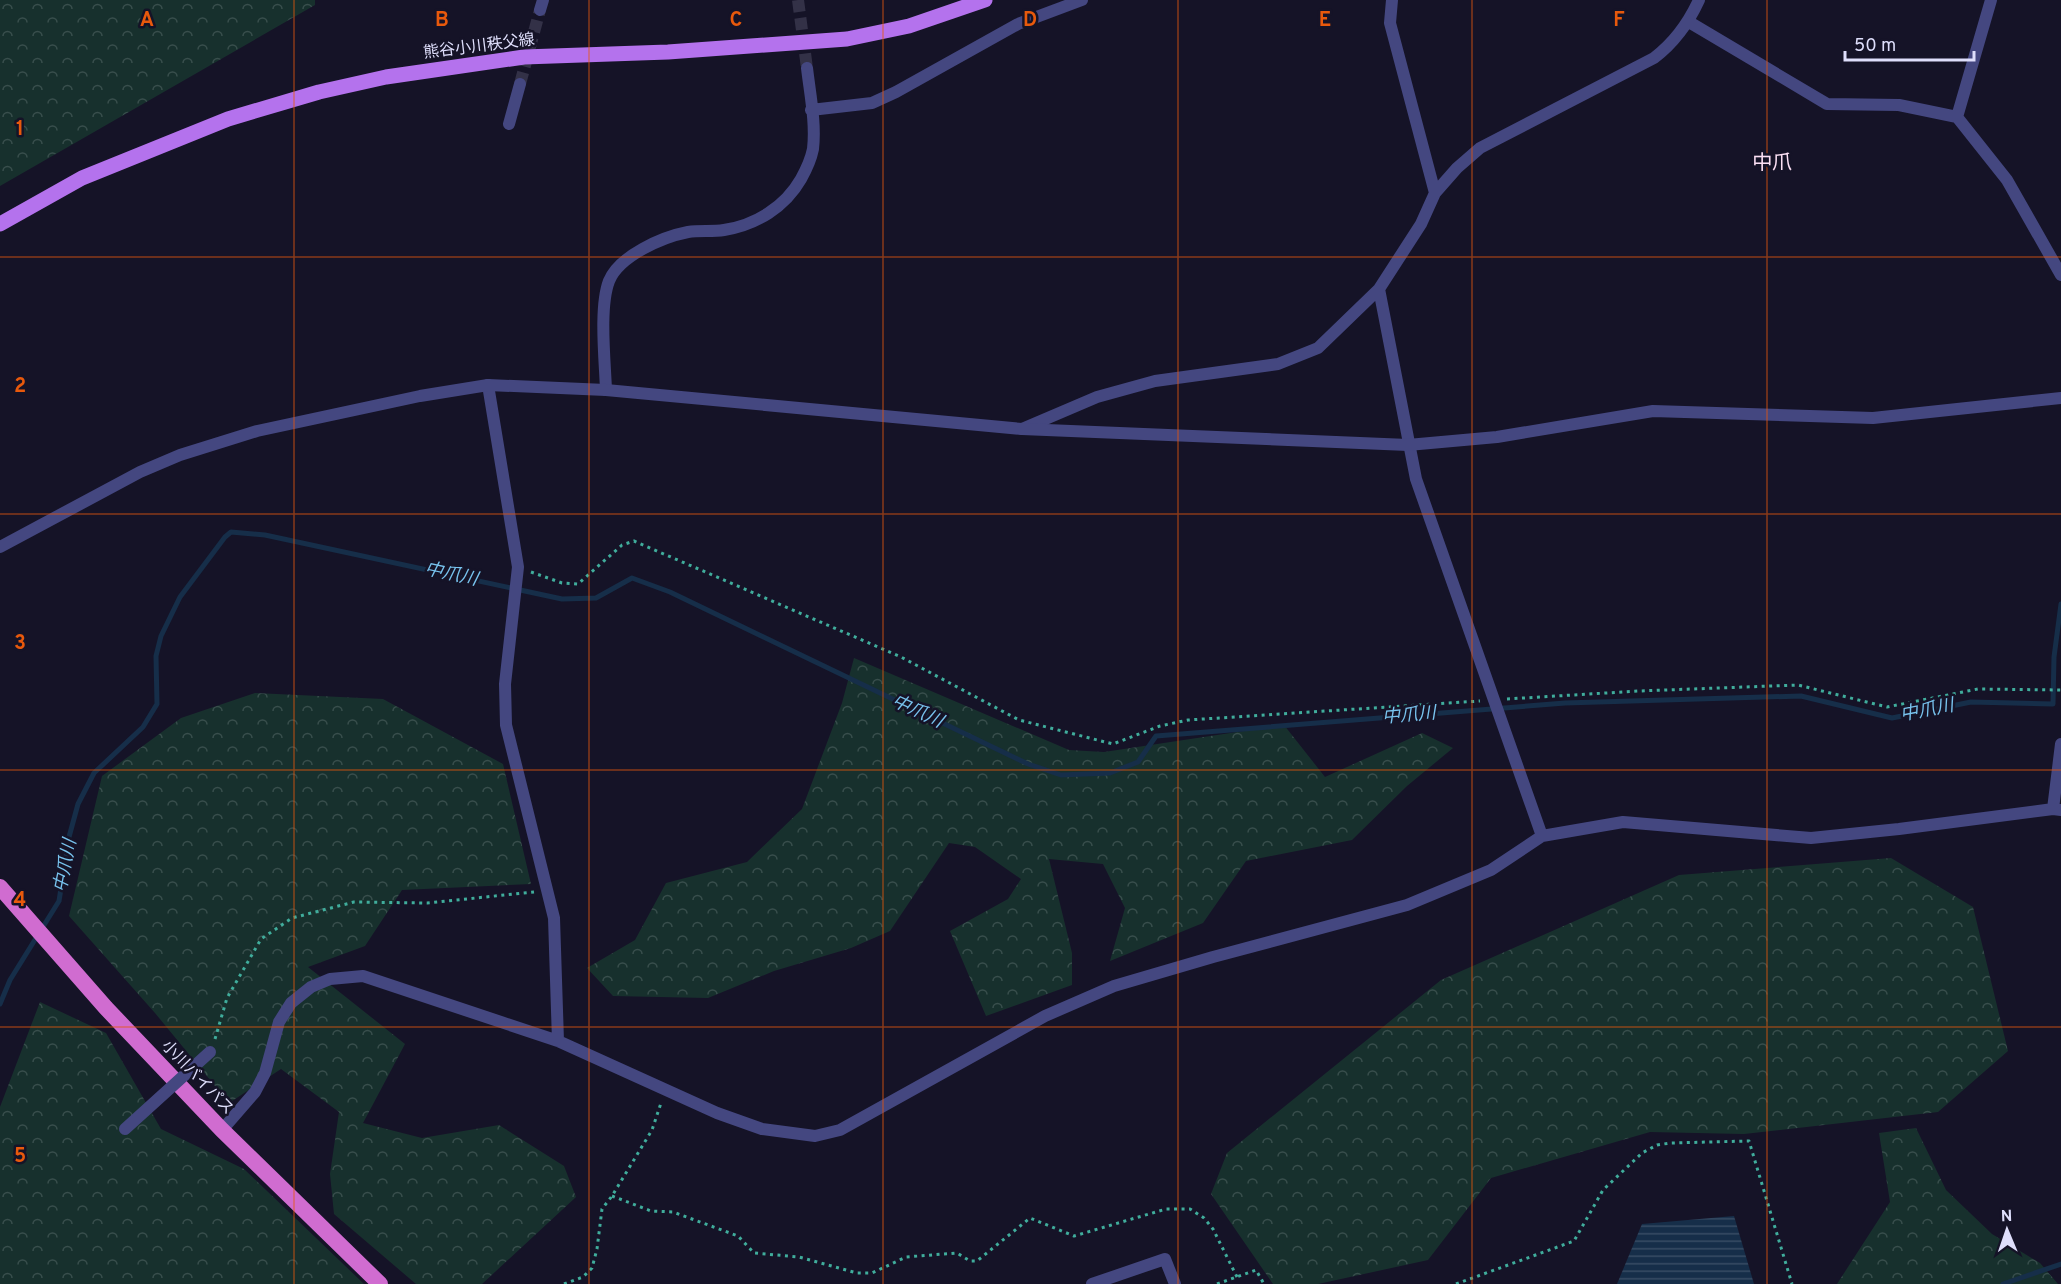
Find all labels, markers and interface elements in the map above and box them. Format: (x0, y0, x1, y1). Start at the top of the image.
text: A (140, 8, 154, 34)
text: B (435, 8, 449, 34)
text: C (730, 8, 742, 34)
text: D (1023, 8, 1037, 34)
text: E (1319, 8, 1331, 34)
text: F (1613, 8, 1625, 34)
scale bar (1845, 24, 1974, 62)
street label: 熊谷小川秩父線 (422, 30, 536, 64)
text: 50 m (1854, 35, 1896, 58)
text: 1 (16, 117, 24, 143)
district label: 中爪 (1752, 151, 1792, 177)
text: 2 (14, 374, 26, 400)
water label: 中爪川 (422, 558, 482, 592)
text: 3 (14, 631, 26, 657)
water label: 中爪川 (888, 690, 948, 735)
water label: 中爪川 (1898, 694, 1958, 727)
water label: 中爪川 (1381, 702, 1439, 730)
water label: 中爪川 (50, 835, 83, 895)
text: 4 (14, 888, 26, 914)
street label: 小川バイパス (157, 1037, 237, 1119)
text: 5 (14, 1144, 26, 1170)
north arrow (1977, 1200, 2037, 1260)
text: N (2000, 1207, 2013, 1227)

